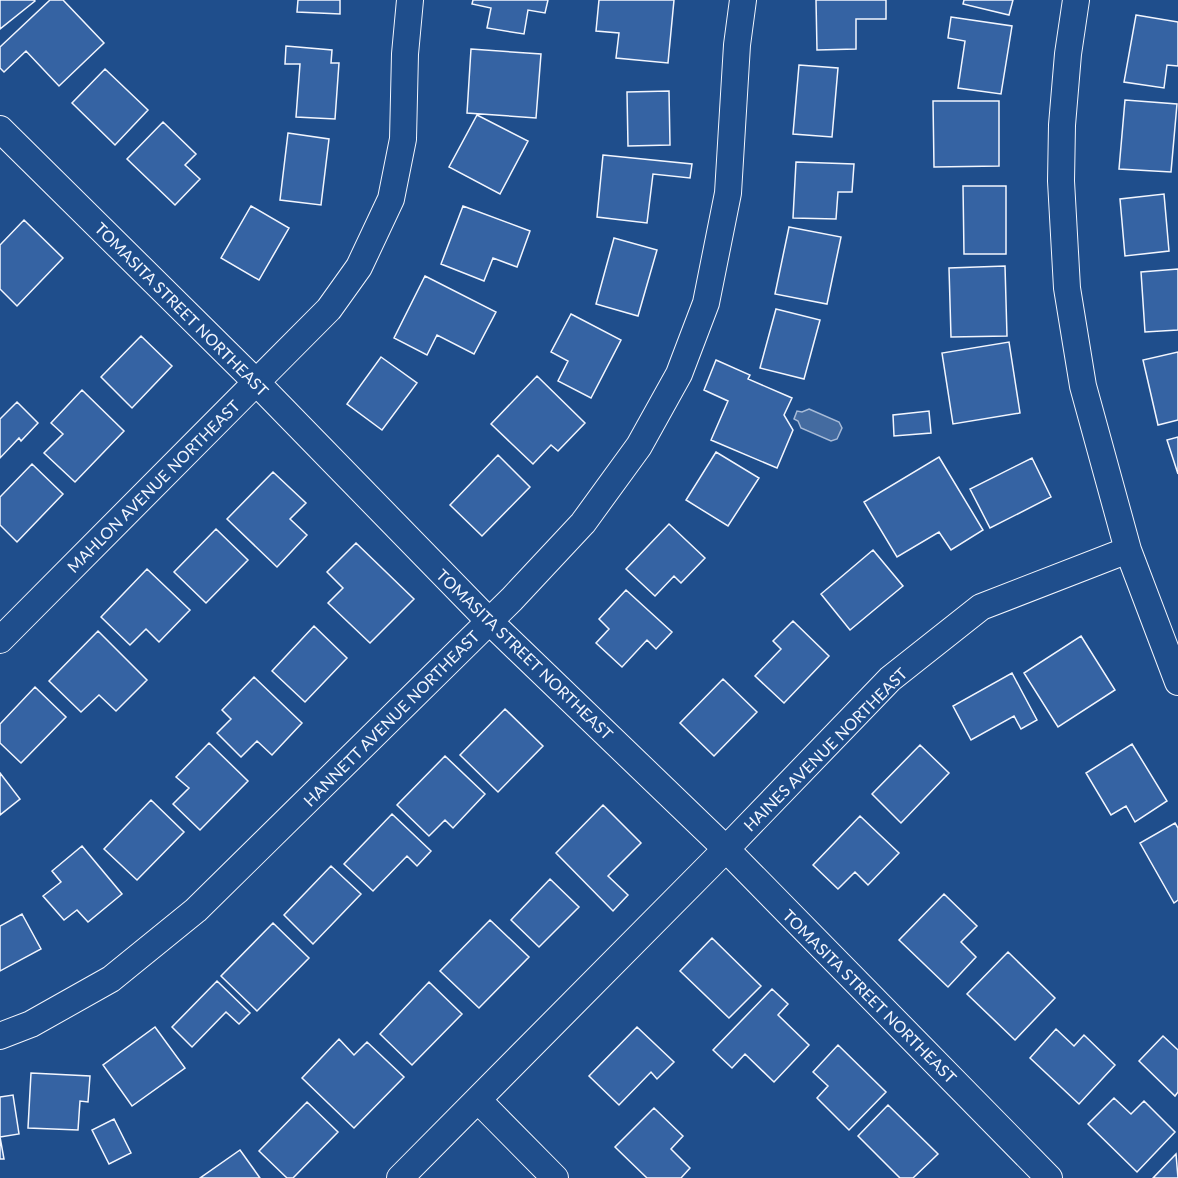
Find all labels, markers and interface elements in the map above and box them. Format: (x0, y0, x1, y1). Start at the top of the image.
street label: TOMASITA STREET NORTHEAST (91, 218, 273, 400)
street label: MAHLON AVENUE NORTHEAST (63, 395, 244, 576)
street label: TOMASITA STREET NORTHEAST (433, 565, 617, 744)
street label: HANNETT AVENUE NORTHEAST (299, 626, 483, 810)
street label: HAINES AVENUE NORTHEAST (739, 663, 911, 835)
street label: TOMASITA STREET NORTHEAST (779, 905, 961, 1087)

